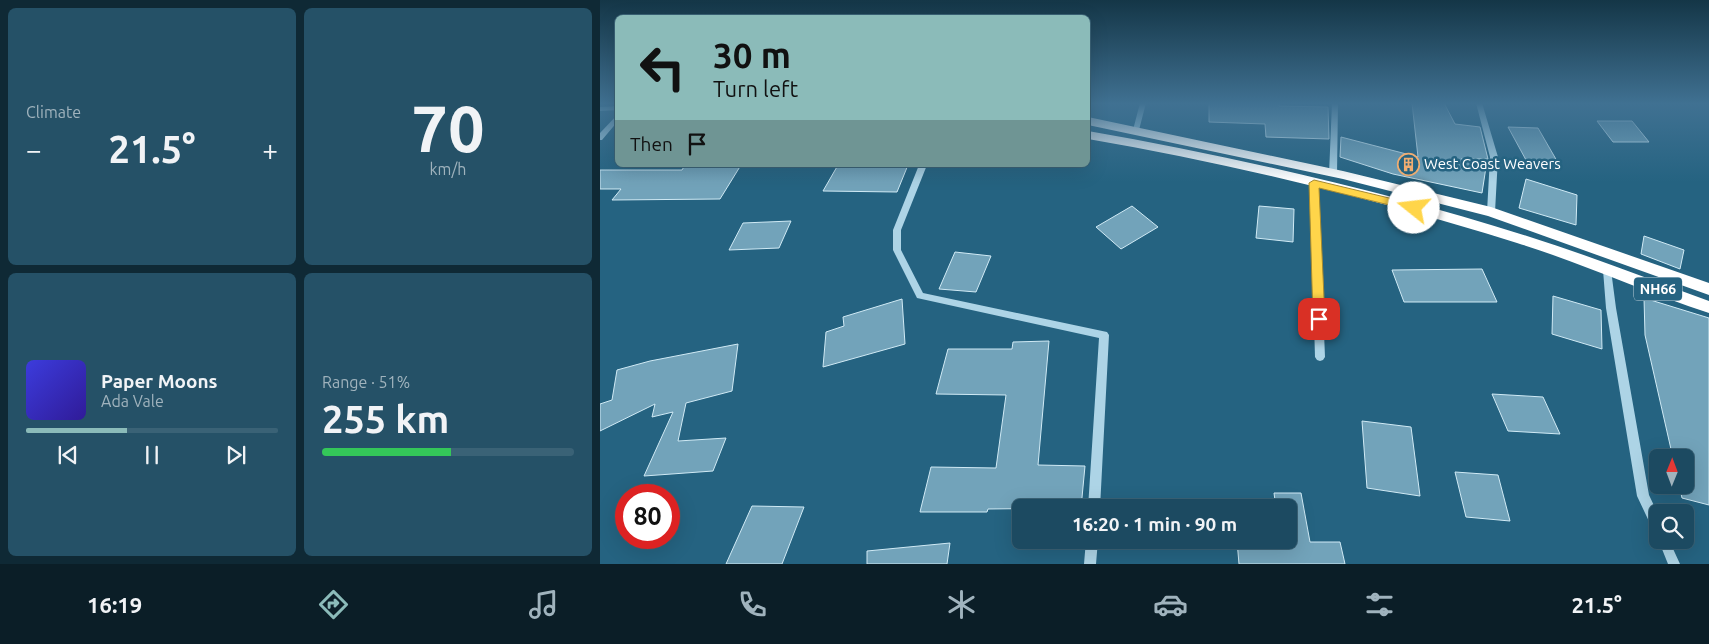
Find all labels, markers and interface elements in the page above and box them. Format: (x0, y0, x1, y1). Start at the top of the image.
icon: left (630, 35, 695, 100)
text: 30 m (713, 35, 791, 75)
text: Turn left (713, 76, 798, 101)
text: 70 (411, 91, 485, 164)
text: Climate (26, 103, 81, 121)
text: 21.5° (108, 128, 196, 170)
icon: arrive (683, 130, 711, 158)
text: Then (630, 133, 673, 155)
text: − (26, 134, 42, 165)
text: + (262, 134, 278, 165)
building icon: West Coast Weavers (1396, 152, 1420, 176)
place label: West Coast Weavers (1424, 155, 1561, 172)
text: km/h (430, 160, 466, 178)
position arrow (1387, 181, 1439, 233)
road number: NH66 (1634, 278, 1682, 300)
pin (1298, 298, 1340, 340)
icon: arrive (1305, 305, 1333, 333)
text: Paper Moons (101, 370, 218, 392)
text: Range · 51% (322, 373, 410, 391)
text: Ada Vale (101, 392, 164, 410)
text: 255 km (322, 398, 449, 440)
icon: previous (54, 441, 82, 469)
icon: pause (138, 441, 166, 469)
icon: next (222, 441, 250, 469)
north arrow (1649, 449, 1694, 494)
map controls (1649, 449, 1694, 549)
speed limit sign: 80 (615, 484, 680, 549)
button: search (1649, 504, 1694, 549)
text: 16:20 · 1 min · 90 m (1072, 513, 1237, 535)
icon: directions (316, 587, 351, 622)
icon: music (526, 587, 561, 622)
icon: phone (735, 587, 770, 622)
icon: climate (944, 587, 979, 622)
icon: car (1153, 587, 1188, 622)
icon: filters (1362, 587, 1397, 622)
text: 16:19 (87, 592, 142, 617)
text: 21.5° (1571, 592, 1622, 617)

